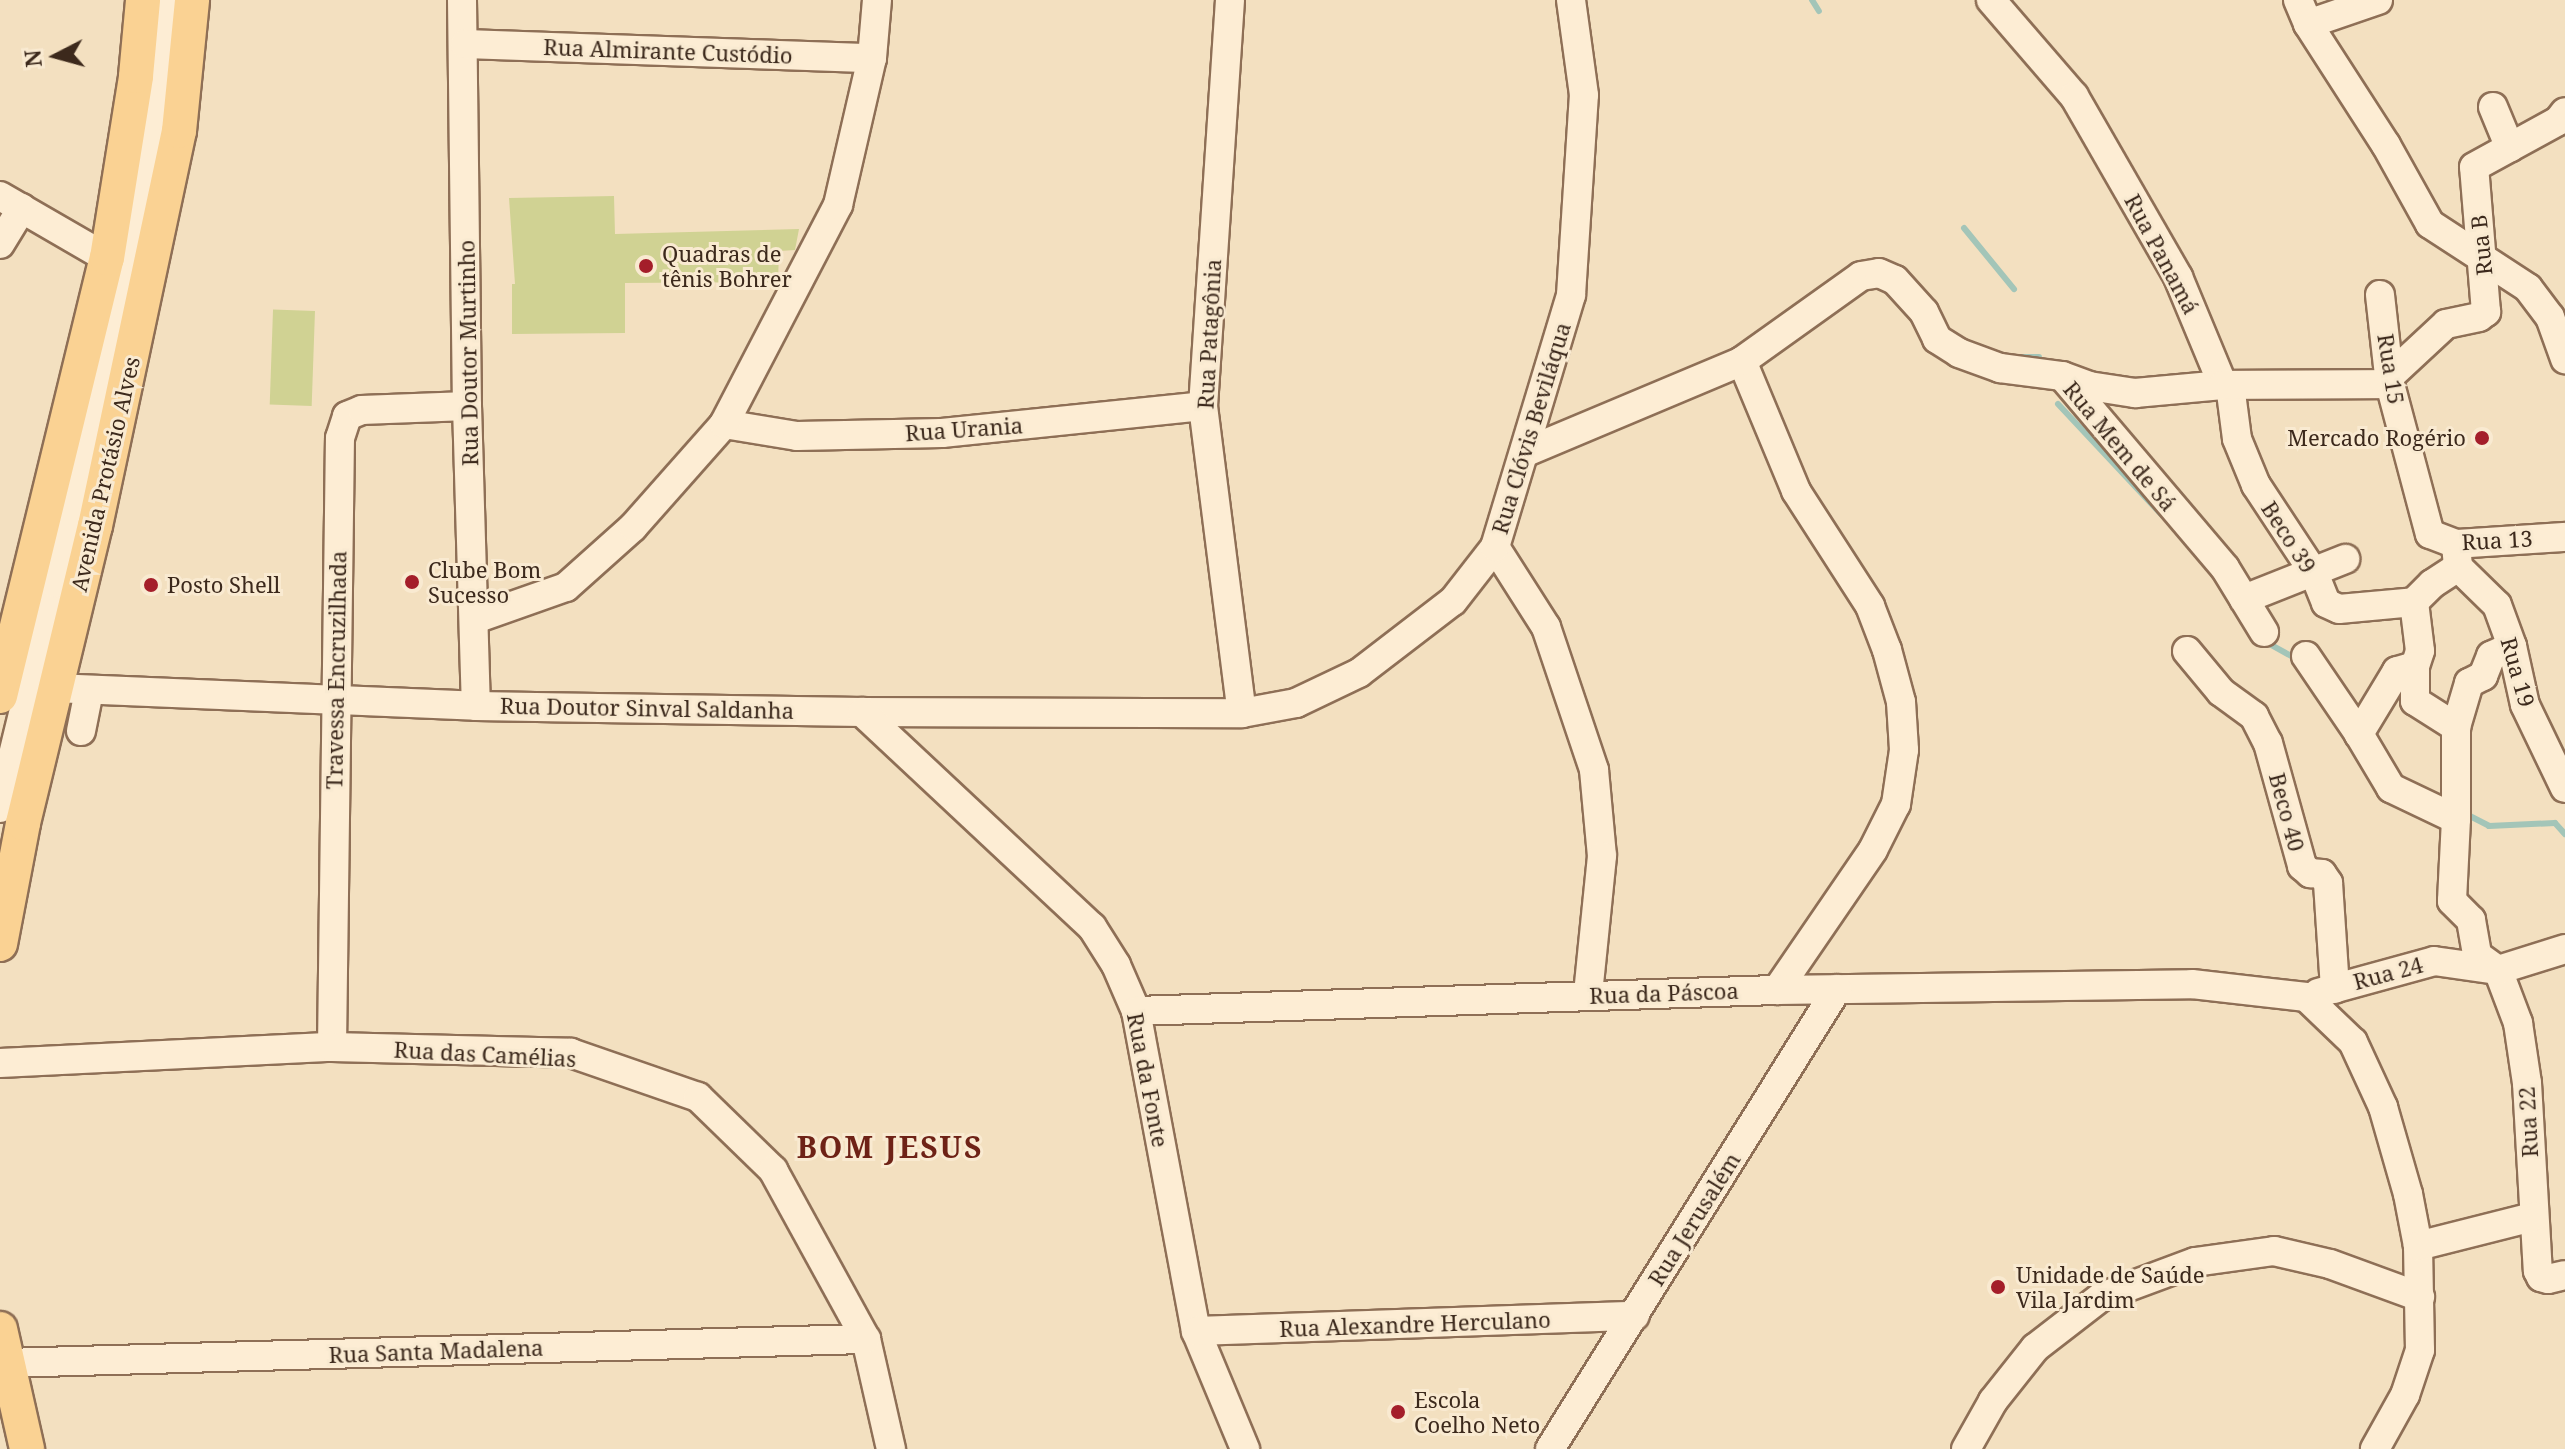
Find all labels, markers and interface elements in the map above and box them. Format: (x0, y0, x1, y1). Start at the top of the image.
north arrow (16, 16, 96, 96)
street label: Rua Almirante Custódio (543, 33, 793, 69)
text: N (16, 48, 48, 69)
street label: Rua Panamá (2119, 190, 2205, 318)
street label: Rua B (2465, 213, 2497, 277)
street label: Rua Doutor Murtinho (453, 240, 483, 466)
place label: Quadras de tênis Bohrer (662, 240, 792, 292)
marker: Quadras de tênis Bohrer (637, 257, 655, 275)
street label: Rua Patagônia (1192, 258, 1226, 410)
street label: Rua Clóvis Beviláqua (1486, 319, 1576, 537)
street label: Rua 15 (2372, 332, 2410, 406)
street label: Avenida Protásio Alves (65, 354, 145, 594)
street label: Rua Mem de Sá (2058, 376, 2182, 516)
street label: Rua Urania (904, 412, 1024, 446)
place label: Mercado Rogério (2287, 425, 2466, 451)
marker: Mercado Rogério (2473, 429, 2491, 447)
street label: Beco 39 (2256, 496, 2322, 578)
street label: Rua 13 (2461, 525, 2533, 555)
street label: Travessa Encruzilhada (321, 550, 351, 790)
place label: Clube Bom Sucesso (428, 556, 541, 608)
place label: Posto Shell (167, 572, 280, 598)
marker: Clube Bom Sucesso (403, 573, 421, 591)
marker: Posto Shell (142, 576, 160, 594)
street label: Rua 19 (2496, 634, 2540, 710)
street label: Rua Doutor Sinval Saldanha (500, 692, 794, 724)
street label: Beco 40 (2264, 770, 2310, 854)
street label: Rua 24 (2350, 951, 2426, 995)
street label: Rua da Páscoa (1589, 977, 1739, 1009)
street label: Rua da Fonte (1122, 1010, 1174, 1150)
street label: Rua das Camélias (393, 1036, 577, 1072)
street label: Rua 22 (2513, 1086, 2543, 1158)
district label: BOM JESUS (797, 1129, 983, 1165)
street label: Rua Jerusalém (1642, 1147, 1746, 1291)
place label: Unidade de Saúde Vila Jardim (2016, 1261, 2204, 1312)
marker: Unidade de Saúde Vila Jardim (1987, 1276, 2009, 1298)
street label: Rua Alexandre Herculano (1279, 1306, 1551, 1342)
street label: Rua Santa Madalena (328, 1334, 544, 1368)
place label: Escola Coelho Neto (1414, 1386, 1540, 1438)
marker: Escola Coelho Neto (1389, 1403, 1407, 1421)

